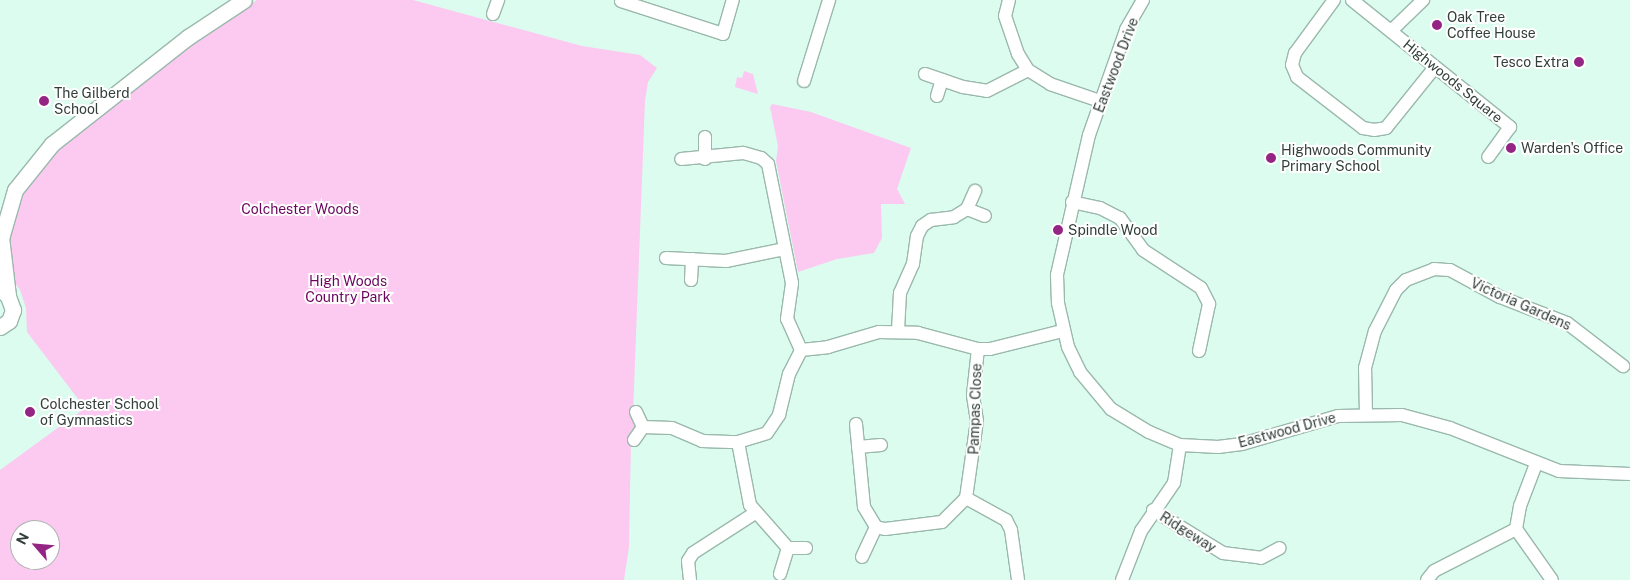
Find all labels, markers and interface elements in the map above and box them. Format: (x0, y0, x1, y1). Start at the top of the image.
place label: Oak Tree Coffee House (1447, 9, 1536, 41)
street label: Eastwood Drive (1090, 15, 1142, 115)
marker: Oak Tree Coffee House (1431, 19, 1443, 31)
street label: Highwoods Square (1400, 36, 1506, 126)
place label: Tesco Extra (1493, 54, 1569, 70)
marker: Tesco Extra (1573, 56, 1585, 68)
place label: The Gilberd School (54, 85, 130, 118)
marker: The Gilberd School (38, 95, 50, 107)
place label: Warden's Office (1521, 140, 1623, 156)
place label: Highwoods Community Primary School (1281, 142, 1432, 174)
marker: Warden's Office (1505, 142, 1517, 154)
marker: Highwoods Community Primary School (1265, 152, 1277, 164)
park label: Colchester Woods (241, 201, 359, 217)
place label: Spindle Wood (1068, 222, 1158, 238)
marker: Spindle Wood (1052, 224, 1064, 236)
park label: High Woods Country Park (305, 273, 391, 306)
street label: Victoria Gardens (1468, 274, 1574, 334)
street label: Pampas Close (965, 363, 985, 455)
place label: Colchester School of Gymnastics (40, 396, 159, 428)
marker: Colchester School of Gymnastics (24, 406, 36, 418)
street label: Eastwood Drive (1236, 409, 1338, 451)
street label: Ridgeway (1157, 508, 1219, 556)
north arrow (10, 520, 60, 570)
text: N (13, 530, 32, 547)

